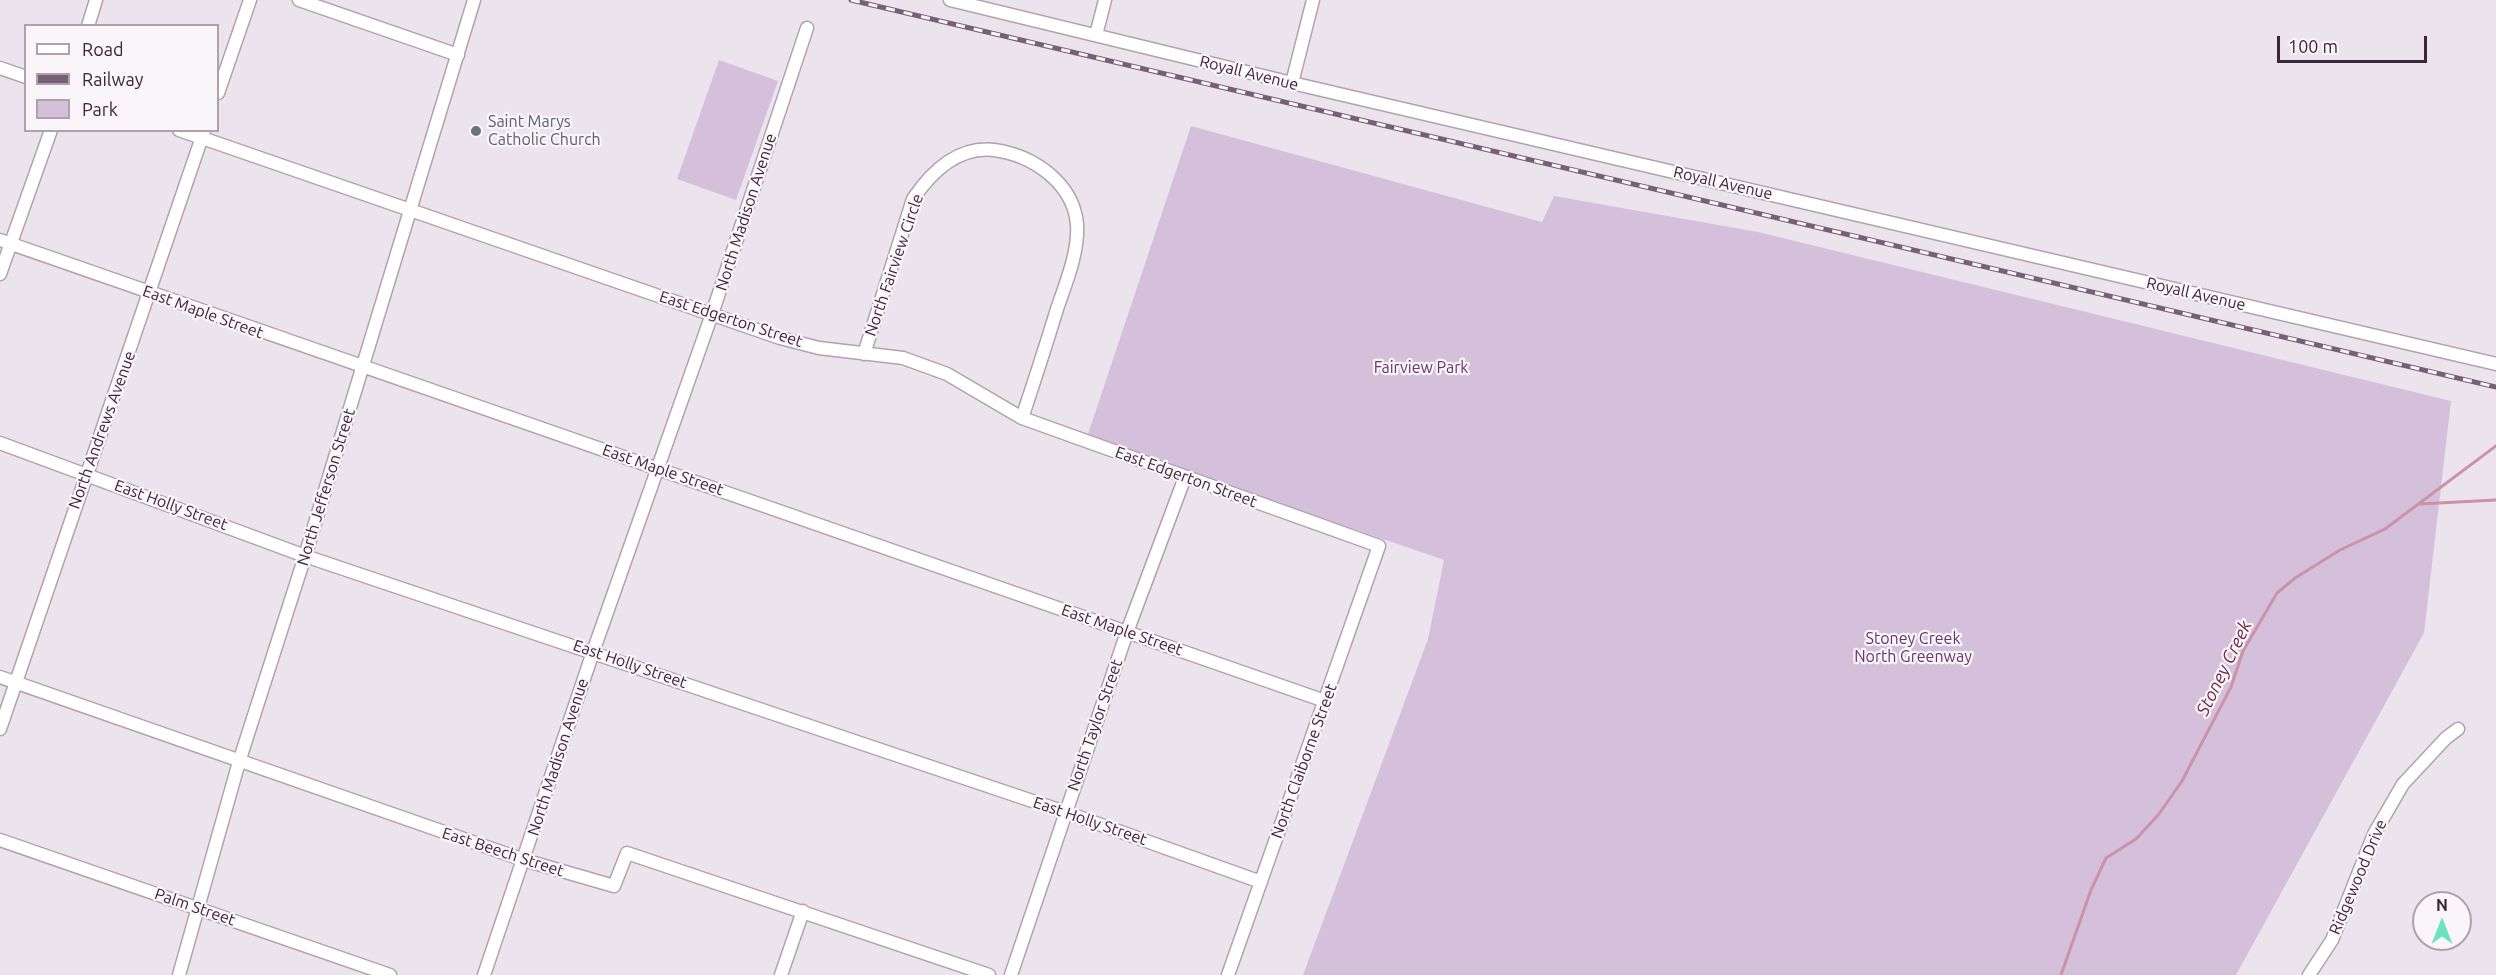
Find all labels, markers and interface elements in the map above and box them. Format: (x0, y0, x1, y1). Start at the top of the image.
legend (24, 24, 219, 132)
scale bar (2280, 24, 2430, 62)
text: 100 m (2288, 36, 2338, 56)
text: Road (82, 39, 124, 59)
street label: Royall Avenue (1198, 51, 1300, 95)
text: Railway (82, 69, 143, 89)
text: Park (82, 99, 118, 119)
place label: Saint Marys Catholic Church (488, 112, 601, 150)
marker: Saint Marys Catholic Church (469, 124, 483, 138)
street label: North Madison Avenue (711, 131, 781, 293)
street label: Royall Avenue (1672, 162, 1774, 204)
street label: North Fairview Circle (861, 191, 927, 339)
street label: Royall Avenue (2145, 273, 2247, 315)
street label: East Maple Street (140, 281, 266, 343)
street label: East Edgerton Street (657, 287, 805, 351)
street label: North Andrews Avenue (64, 348, 140, 512)
park label: Fairview Park (1374, 358, 1468, 378)
street label: North Jefferson Street (293, 406, 359, 568)
street label: East Maple Street (600, 440, 726, 500)
street label: East Edgerton Street (1112, 442, 1260, 512)
street label: East Holly Street (112, 476, 230, 534)
street label: East Maple Street (1059, 600, 1185, 660)
water label: Stoney Creek (2192, 617, 2256, 719)
park label: Stoney Creek North Greenway (1854, 629, 1972, 667)
street label: East Holly Street (571, 636, 689, 692)
street label: North Taylor Street (1063, 657, 1127, 793)
street label: North Madison Avenue (523, 676, 593, 838)
street label: North Claiborne Street (1267, 681, 1341, 841)
street label: East Holly Street (1031, 793, 1149, 849)
street label: Ridgewood Drive (2325, 817, 2391, 937)
street label: East Beech Street (440, 823, 566, 881)
street label: Palm Street (152, 884, 238, 930)
north arrow (2412, 891, 2472, 951)
text: N (2436, 896, 2448, 914)

